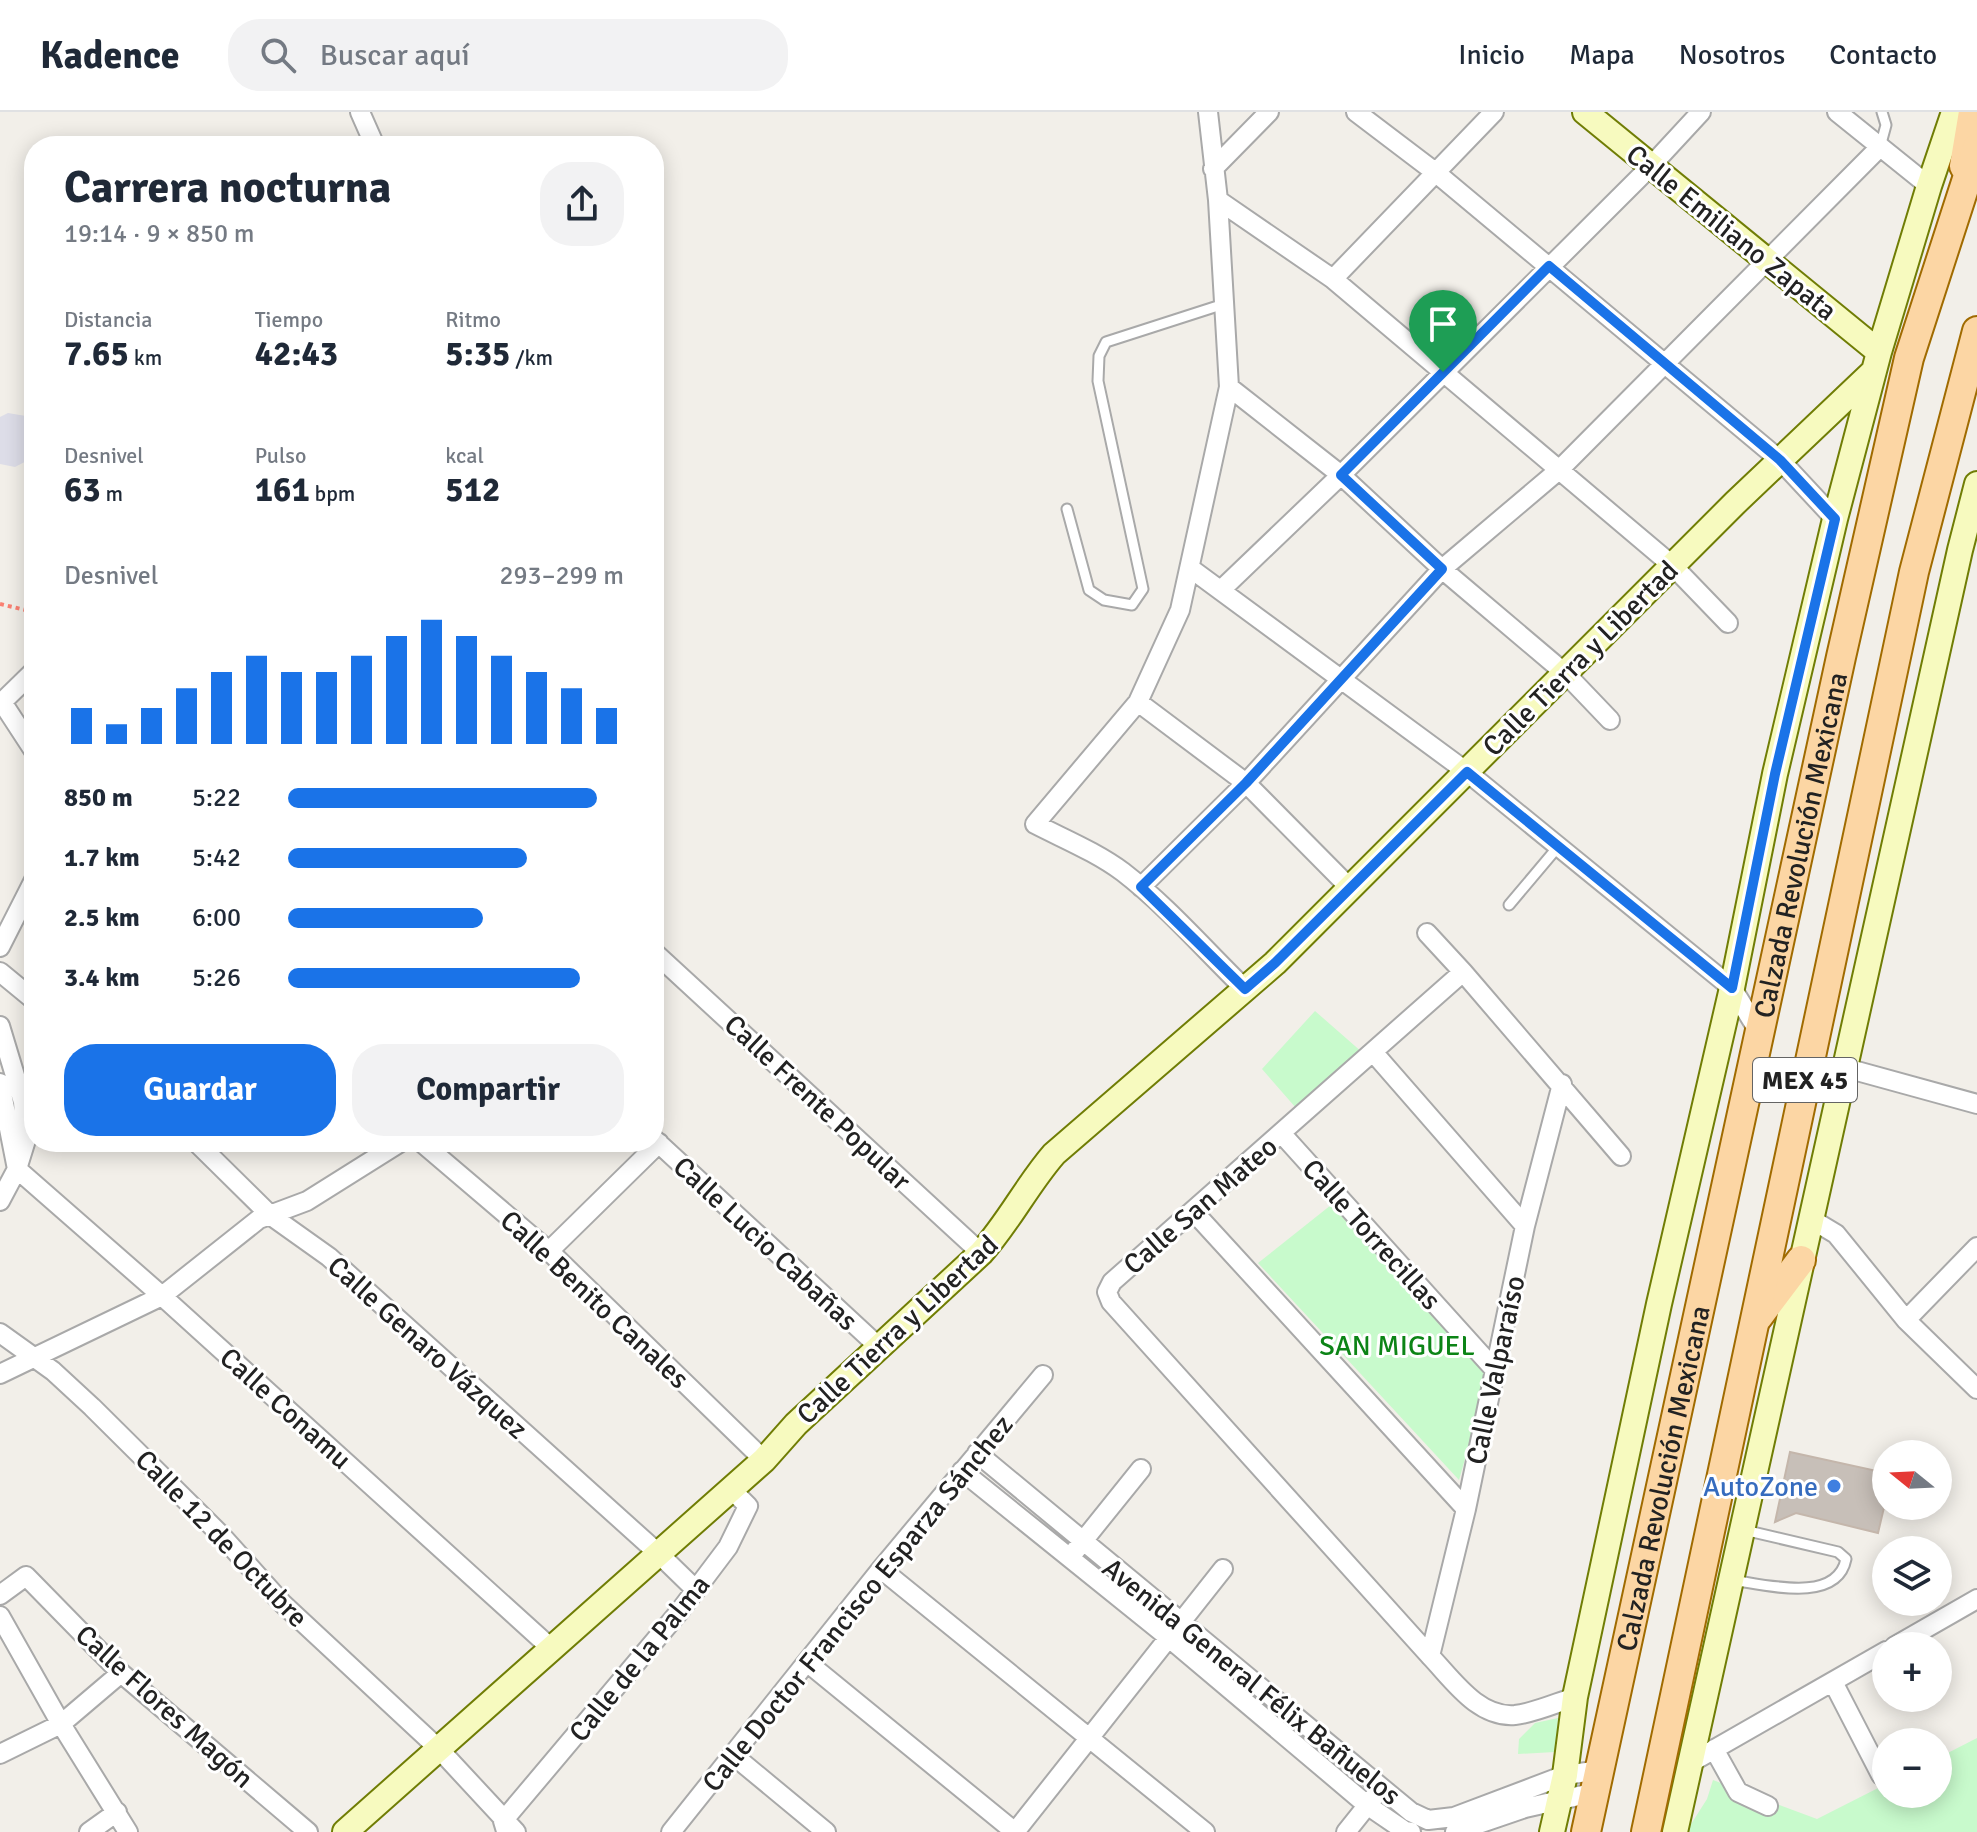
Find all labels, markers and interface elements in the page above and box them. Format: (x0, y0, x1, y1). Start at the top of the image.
search box (228, 19, 788, 91)
text: Kadence (40, 32, 180, 79)
icon: search (256, 33, 300, 77)
text: Buscar aquí (320, 37, 470, 74)
text: Inicio (1458, 38, 1525, 72)
text: Mapa (1569, 38, 1635, 72)
text: Nosotros (1679, 38, 1785, 72)
text: Contacto (1829, 38, 1937, 72)
street label: Calle Emiliano Zapata (1619, 138, 1843, 328)
text: Carrera nocturna (64, 161, 391, 215)
button: share (540, 162, 624, 246)
text: 19:14 · 9 × 850 m (64, 218, 255, 250)
pin (1409, 290, 1477, 372)
icon: arrive (1421, 302, 1465, 346)
text: Distancia (64, 306, 152, 333)
text: Tiempo (255, 306, 323, 333)
text: Ritmo (445, 306, 501, 333)
text: 7.65 (64, 333, 129, 375)
text: 42:43 (255, 333, 338, 375)
text: 5:35 (445, 333, 510, 375)
text: km (129, 344, 162, 371)
text: /km (510, 344, 553, 371)
text: Desnivel (64, 442, 144, 469)
text: Pulso (255, 442, 306, 469)
text: kcal (445, 442, 484, 469)
text: 63 (64, 469, 101, 511)
text: 161 (255, 469, 310, 511)
text: 512 (445, 469, 500, 511)
text: m (101, 480, 123, 507)
text: bpm (310, 480, 355, 507)
street label: Calle Tierra y Libertad (1476, 554, 1686, 764)
text: Desnivel (64, 560, 158, 592)
text: 293–299 m (500, 560, 624, 592)
street label: Calzada Revolución Mexicana (1747, 669, 1855, 1021)
text: 850 m (64, 782, 133, 814)
text: 5:22 (192, 782, 241, 814)
text: 1.7 km (64, 842, 140, 874)
text: 5:42 (192, 842, 241, 874)
text: 2.5 km (64, 902, 140, 934)
text: 6:00 (192, 902, 241, 934)
text: 3.4 km (64, 962, 140, 994)
text: 5:26 (192, 962, 241, 994)
street label: Calle Frente Popular (717, 1008, 918, 1198)
button: Guardar (64, 1044, 336, 1136)
button: Compartir (352, 1044, 624, 1136)
road number: MEX 45 (1753, 1058, 1857, 1102)
street label: Calle San Mateo (1117, 1130, 1285, 1282)
street label: Calle Lucio Cabañas (666, 1150, 864, 1338)
street label: Calle Torrecillas (1295, 1152, 1448, 1317)
street label: Calle Benito Canales (493, 1204, 696, 1396)
street label: Calle Tierra y Libertad (790, 1228, 1005, 1432)
street label: Calle Genaro Vázquez (320, 1249, 534, 1446)
street label: Calle Valparaíso (1459, 1273, 1533, 1468)
street label: Calzada Revolución Mexicana (1610, 1302, 1718, 1654)
park label: SAN MIGUEL (1319, 1329, 1475, 1363)
street label: Calle Conamu (213, 1341, 358, 1477)
street label: Calle Doctor Francisco Esparza Sánchez (695, 1409, 1020, 1799)
north arrow (1872, 1440, 1952, 1520)
map controls (1872, 1440, 1952, 1808)
street label: Calle 12 de Octubre (128, 1443, 315, 1635)
place label: AutoZone (1703, 1470, 1818, 1504)
marker: AutoZone (1825, 1477, 1843, 1495)
button: layers (1872, 1536, 1952, 1616)
street label: Avenida General Félix Bañuelos (1095, 1551, 1407, 1813)
street label: Calle de la Palma (562, 1568, 717, 1749)
street label: Calle Flores Magón (68, 1618, 260, 1796)
button: + (1872, 1632, 1952, 1712)
button: − (1872, 1728, 1952, 1808)

